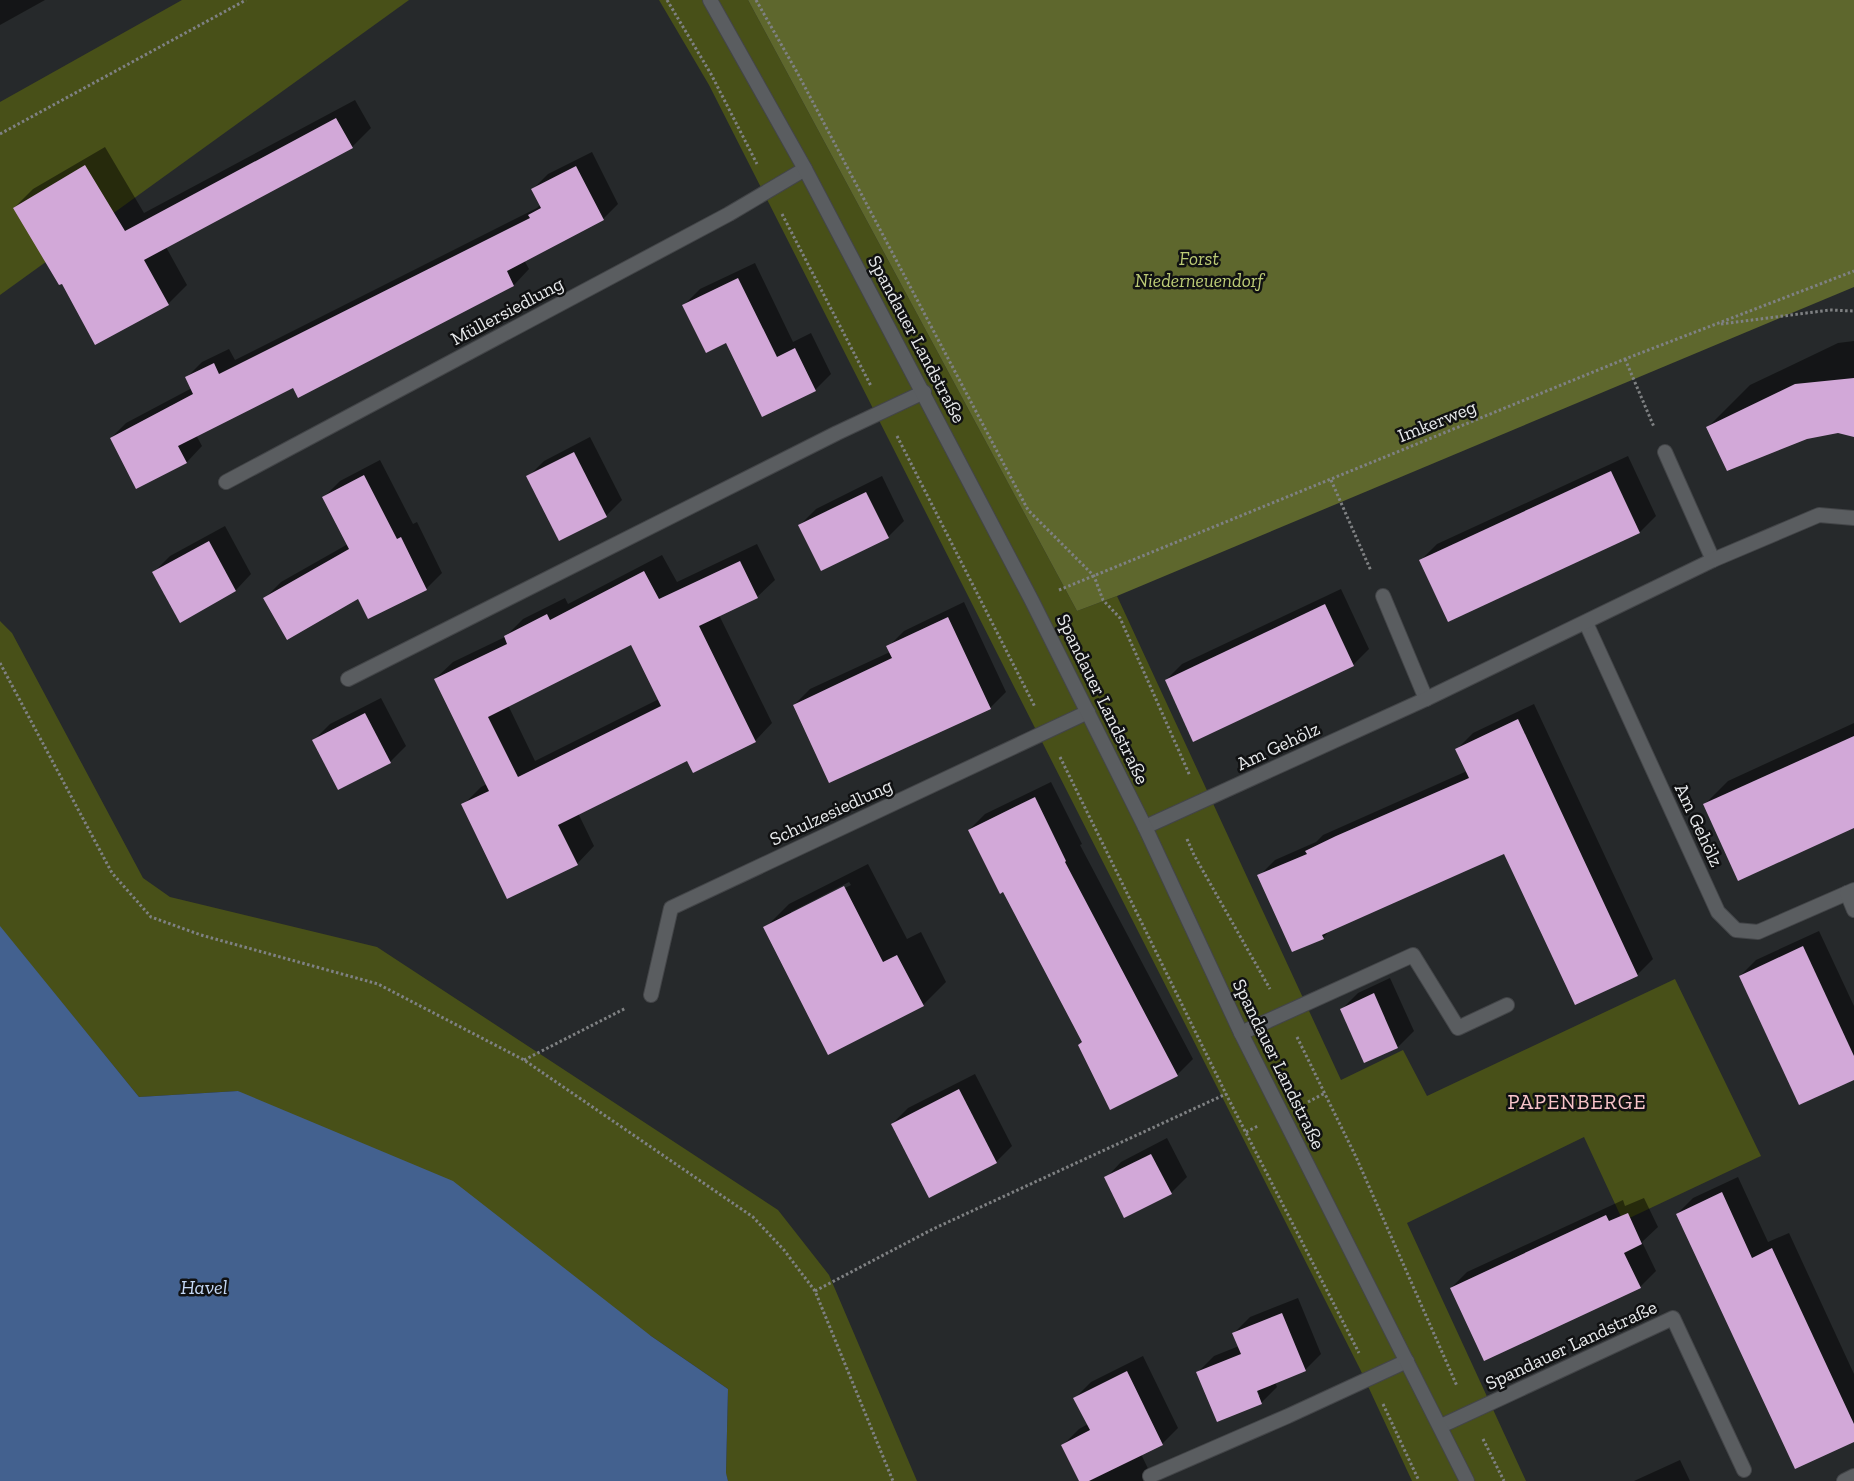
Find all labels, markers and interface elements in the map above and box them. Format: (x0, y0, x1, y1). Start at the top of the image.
park label: Forst Niederneuendorf (1135, 247, 1265, 292)
street label: Spandauer Landstraße (863, 251, 971, 427)
street label: Müllersiedlung (447, 271, 568, 350)
street label: Imkerweg (1394, 395, 1480, 447)
street label: Spandauer Landstraße (1052, 610, 1154, 788)
street label: Am Gehölz (1233, 717, 1324, 775)
street label: Schulzesiedlung (766, 773, 897, 851)
street label: Am Gehölz (1670, 780, 1728, 871)
street label: Spandauer Landstraße (1228, 975, 1330, 1153)
district label: PAPENBERGE (1507, 1089, 1647, 1114)
water label: Havel (180, 1275, 228, 1299)
street label: Spandauer Landstraße (1482, 1295, 1660, 1395)

